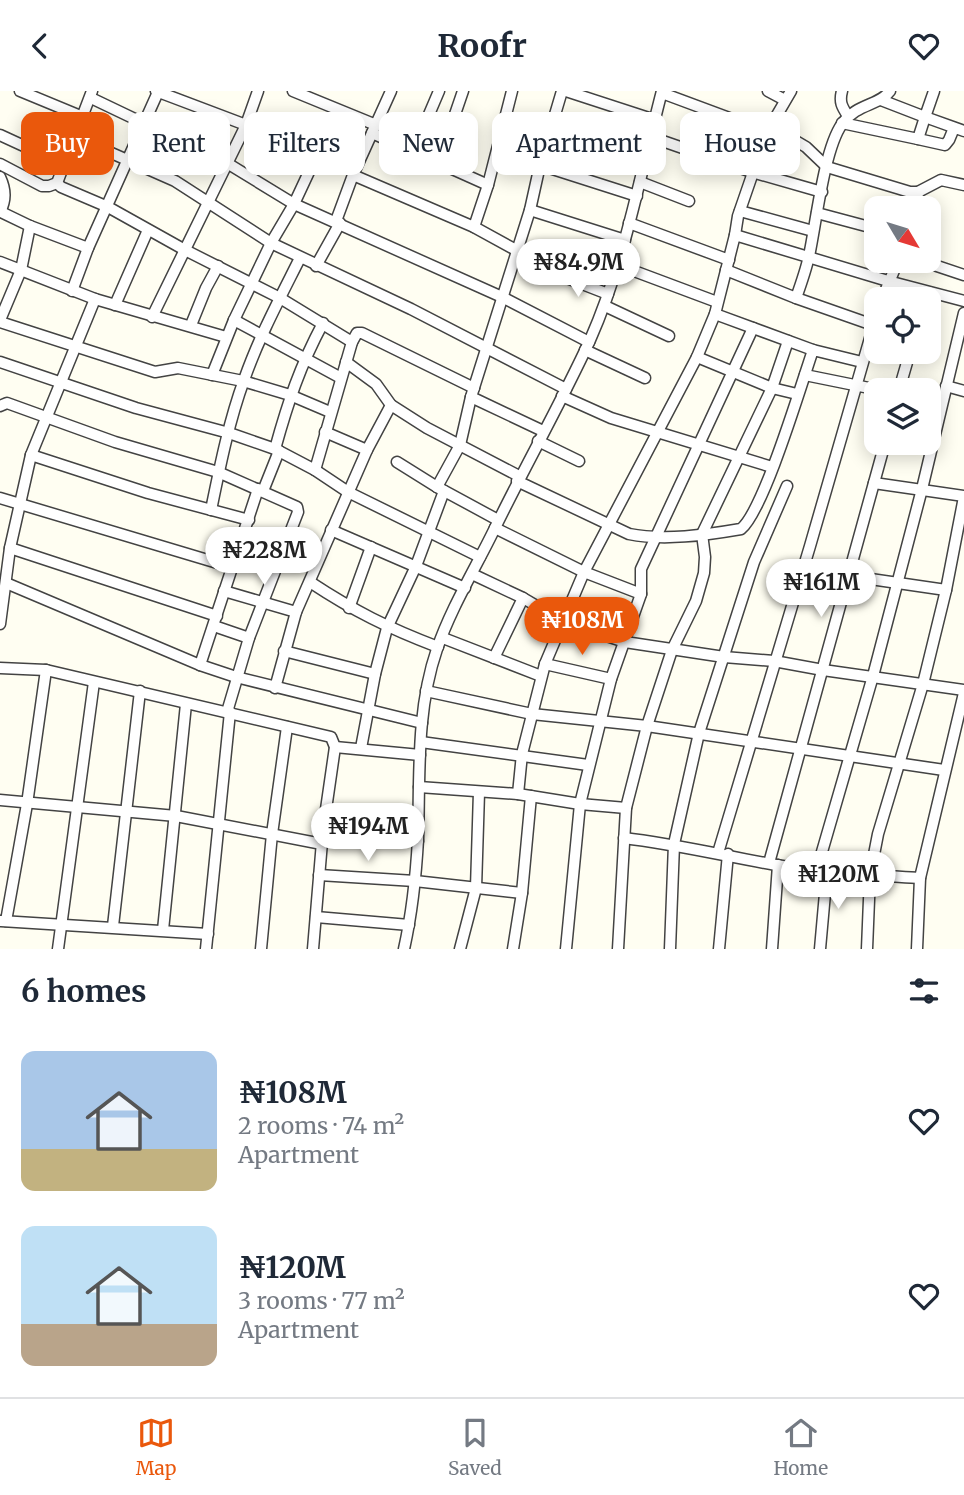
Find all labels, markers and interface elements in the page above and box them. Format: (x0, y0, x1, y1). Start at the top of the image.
text: Roofr (437, 26, 527, 66)
icon: back (21, 27, 59, 65)
icon: heart (905, 27, 943, 65)
chip: Buy (21, 112, 114, 175)
chip: Rent (128, 112, 230, 175)
chip: Filters (244, 112, 365, 175)
chip: New (379, 112, 478, 175)
chip: Apartment (492, 112, 666, 175)
chip: House (680, 112, 800, 175)
north arrow (864, 196, 942, 273)
map controls (864, 196, 941, 455)
pin: ₦84.9M (521, 239, 635, 299)
text: ₦84.9M (532, 247, 624, 276)
button: locate (864, 287, 941, 364)
button: layers (864, 378, 941, 455)
pin: ₦228M (215, 527, 313, 587)
text: ₦228M (221, 535, 307, 564)
pin: ₦161M (772, 559, 870, 619)
text: ₦161M (782, 567, 860, 596)
pin: ₦108M (533, 597, 631, 657)
text: ₦108M (540, 605, 624, 634)
pin: ₦194M (319, 803, 417, 863)
text: ₦194M (327, 811, 409, 840)
pin: ₦120M (789, 851, 887, 911)
text: ₦120M (797, 859, 879, 888)
text: 6 homes (21, 972, 146, 1010)
icon: filters (905, 972, 943, 1010)
text: ₦108M (238, 1073, 347, 1111)
icon: home (77, 1079, 161, 1163)
icon: heart (905, 1102, 943, 1140)
text: 2 rooms · 74 m² (238, 1111, 404, 1140)
text: Apartment (238, 1140, 359, 1169)
text: ₦120M (238, 1248, 346, 1286)
icon: home (77, 1254, 161, 1338)
icon: heart (905, 1277, 943, 1315)
text: 3 rooms · 77 m² (238, 1286, 405, 1315)
text: Apartment (238, 1315, 359, 1344)
tab: Map (136, 1414, 176, 1480)
tab: Saved (448, 1414, 502, 1480)
tab: Home (773, 1414, 828, 1480)

